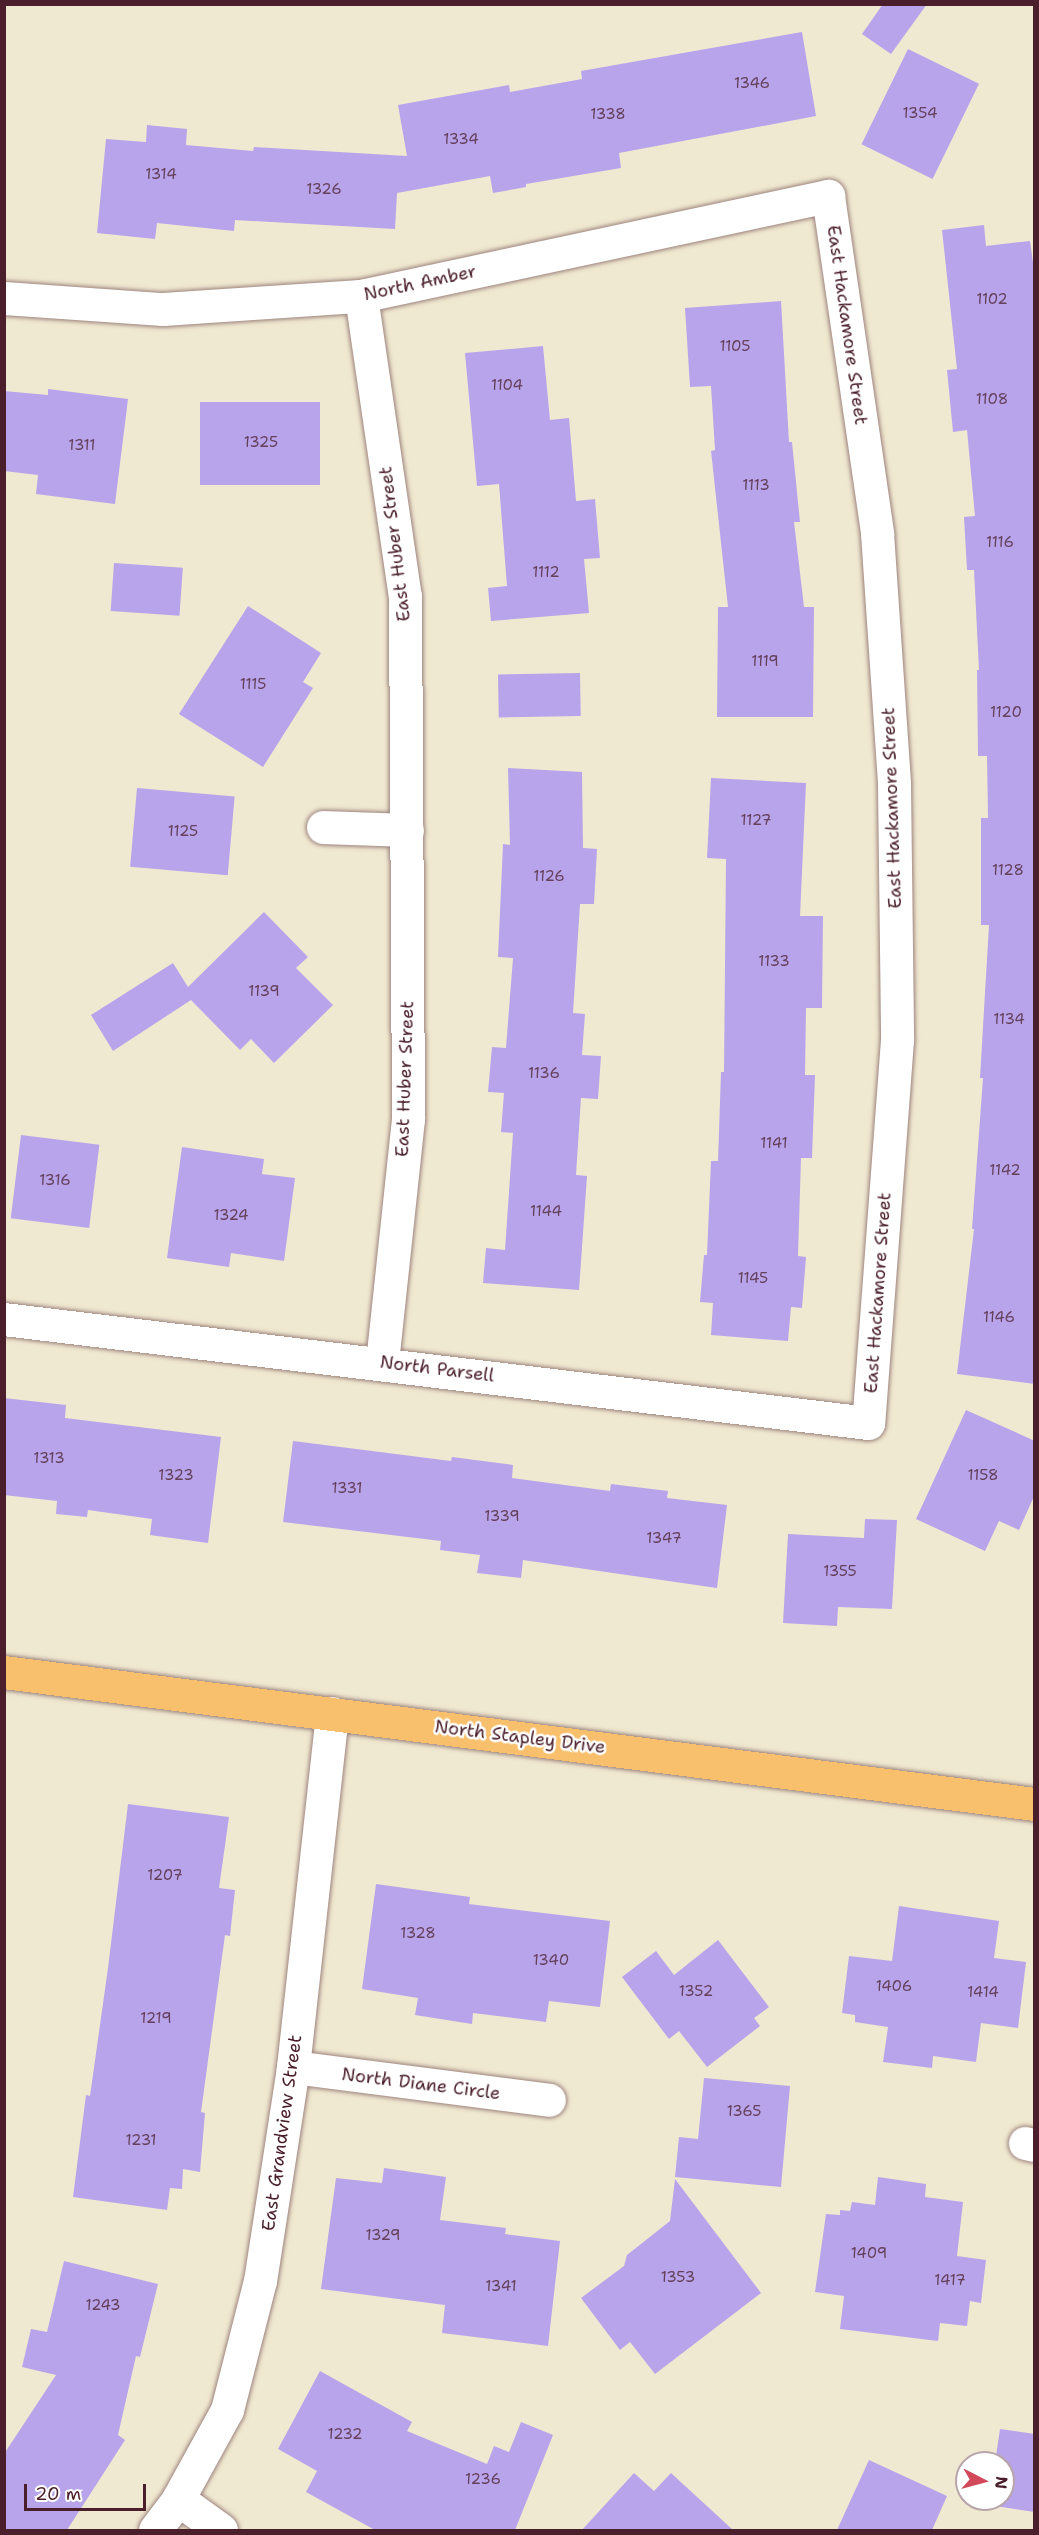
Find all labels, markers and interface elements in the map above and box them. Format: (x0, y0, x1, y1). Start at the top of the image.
house number: 1346 (734, 75, 770, 93)
house number: 1354 (903, 105, 937, 123)
house number: 1338 (590, 106, 626, 124)
house number: 1334 (443, 131, 479, 149)
house number: 1314 (145, 166, 177, 184)
house number: 1326 (306, 181, 342, 199)
street label: East Hackamore Street (822, 224, 872, 426)
street label: North Amber (362, 261, 478, 305)
house number: 1102 (976, 291, 1008, 309)
house number: 1105 (719, 338, 751, 356)
house number: 1104 (491, 377, 523, 395)
house number: 1108 (976, 391, 1008, 409)
house number: 1325 (244, 434, 278, 452)
house number: 1311 (68, 437, 96, 455)
street label: East Huber Street (375, 465, 415, 623)
house number: 1113 (742, 477, 770, 495)
house number: 1116 (986, 534, 1014, 552)
house number: 1112 (532, 564, 560, 582)
house number: 1119 (751, 653, 779, 671)
house number: 1115 (240, 676, 266, 694)
house number: 1120 (990, 704, 1022, 722)
street label: East Hackamore Street (878, 707, 906, 909)
house number: 1127 (740, 812, 772, 830)
house number: 1125 (168, 823, 198, 841)
house number: 1128 (992, 862, 1024, 880)
house number: 1126 (533, 868, 565, 886)
house number: 1133 (758, 953, 790, 971)
house number: 1139 (248, 983, 280, 1001)
street label: East Huber Street (391, 1001, 419, 1157)
house number: 1134 (993, 1011, 1025, 1029)
house number: 1136 (528, 1065, 560, 1083)
house number: 1141 (760, 1135, 788, 1153)
house number: 1142 (989, 1162, 1021, 1180)
house number: 1316 (39, 1172, 71, 1190)
street label: East Hackamore Street (860, 1192, 896, 1394)
house number: 1144 (530, 1203, 562, 1221)
house number: 1324 (213, 1207, 249, 1225)
house number: 1145 (738, 1270, 768, 1288)
house number: 1146 (983, 1309, 1015, 1327)
street label: North Parsell (379, 1351, 495, 1387)
house number: 1313 (33, 1450, 65, 1468)
house number: 1323 (158, 1467, 194, 1485)
house number: 1158 (967, 1467, 999, 1485)
house number: 1331 (331, 1480, 363, 1498)
house number: 1339 (484, 1508, 520, 1526)
house number: 1347 (646, 1530, 682, 1548)
house number: 1355 (823, 1563, 857, 1581)
street label: North Stapley Drive (434, 1716, 606, 1758)
house number: 1207 (147, 1867, 183, 1885)
house number: 1328 (400, 1925, 436, 1943)
house number: 1340 (533, 1952, 569, 1970)
house number: 1406 (876, 1978, 912, 1996)
house number: 1352 (679, 1983, 713, 2001)
house number: 1414 (967, 1984, 999, 2002)
house number: 1219 (140, 2010, 172, 2028)
street label: East Grandview Street (258, 2034, 306, 2232)
street label: North Diane Circle (340, 2064, 502, 2104)
house number: 1365 (727, 2103, 761, 2121)
house number: 1231 (125, 2132, 157, 2150)
house number: 1329 (365, 2227, 401, 2245)
house number: 1409 (851, 2245, 887, 2263)
house number: 1353 (661, 2269, 695, 2287)
house number: 1417 (934, 2272, 966, 2290)
house number: 1341 (485, 2278, 517, 2296)
house number: 1243 (85, 2297, 121, 2315)
house number: 1232 (327, 2426, 363, 2444)
north arrow (955, 2451, 1015, 2511)
house number: 1236 (465, 2471, 501, 2489)
scale bar (27, 2472, 148, 2510)
text: N (990, 2475, 1013, 2490)
text: 20 m (35, 2482, 81, 2506)

